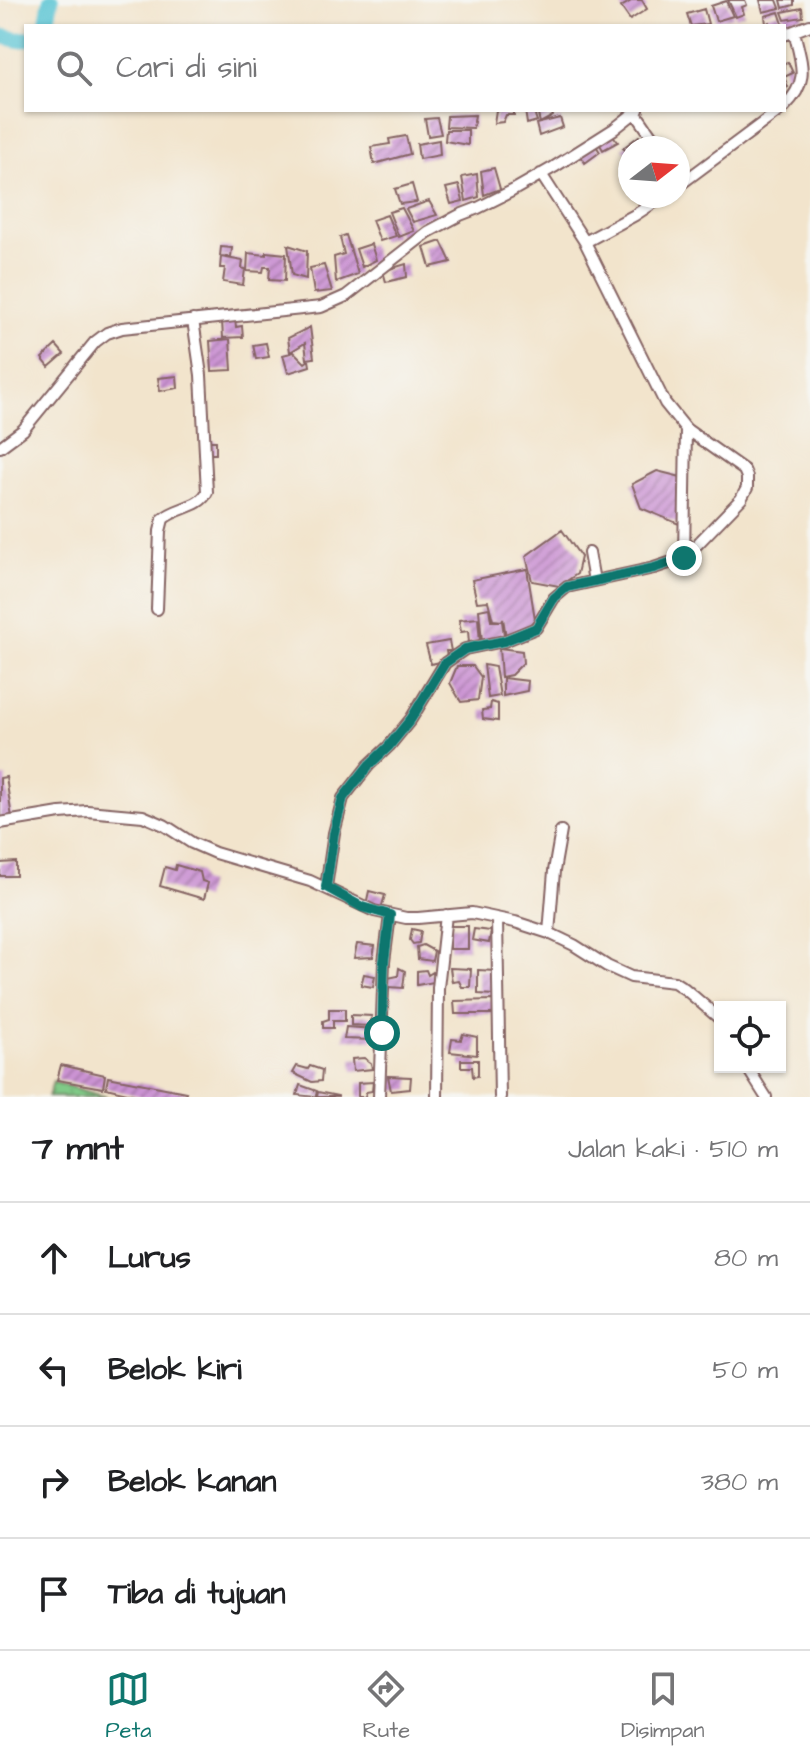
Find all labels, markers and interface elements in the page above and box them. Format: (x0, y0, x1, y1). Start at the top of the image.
search box (24, 24, 786, 112)
icon: search (52, 46, 96, 90)
text: Cari di sini (116, 47, 257, 89)
north arrow (618, 136, 690, 208)
route end (666, 540, 702, 576)
map controls (714, 1001, 786, 1073)
button: locate (714, 1001, 786, 1073)
route start (364, 1015, 400, 1051)
text: 7 mnt (32, 1125, 124, 1173)
text: Jalan kaki · 510 m (568, 1131, 778, 1167)
icon: ahead (32, 1236, 76, 1280)
text: Lurus (108, 1237, 191, 1279)
text: 80 m (714, 1240, 778, 1276)
icon: left (32, 1348, 76, 1392)
text: Belok kiri (108, 1349, 242, 1391)
text: 50 m (713, 1352, 778, 1388)
icon: right (32, 1460, 76, 1504)
text: Belok kanan (108, 1461, 277, 1503)
text: 380 m (701, 1464, 778, 1500)
icon: arrive (32, 1572, 76, 1616)
text: Tiba di tujuan (108, 1573, 285, 1615)
tab: Peta (105, 1667, 151, 1746)
tab: Rute (362, 1667, 410, 1746)
tab: Disimpan (621, 1667, 705, 1746)

